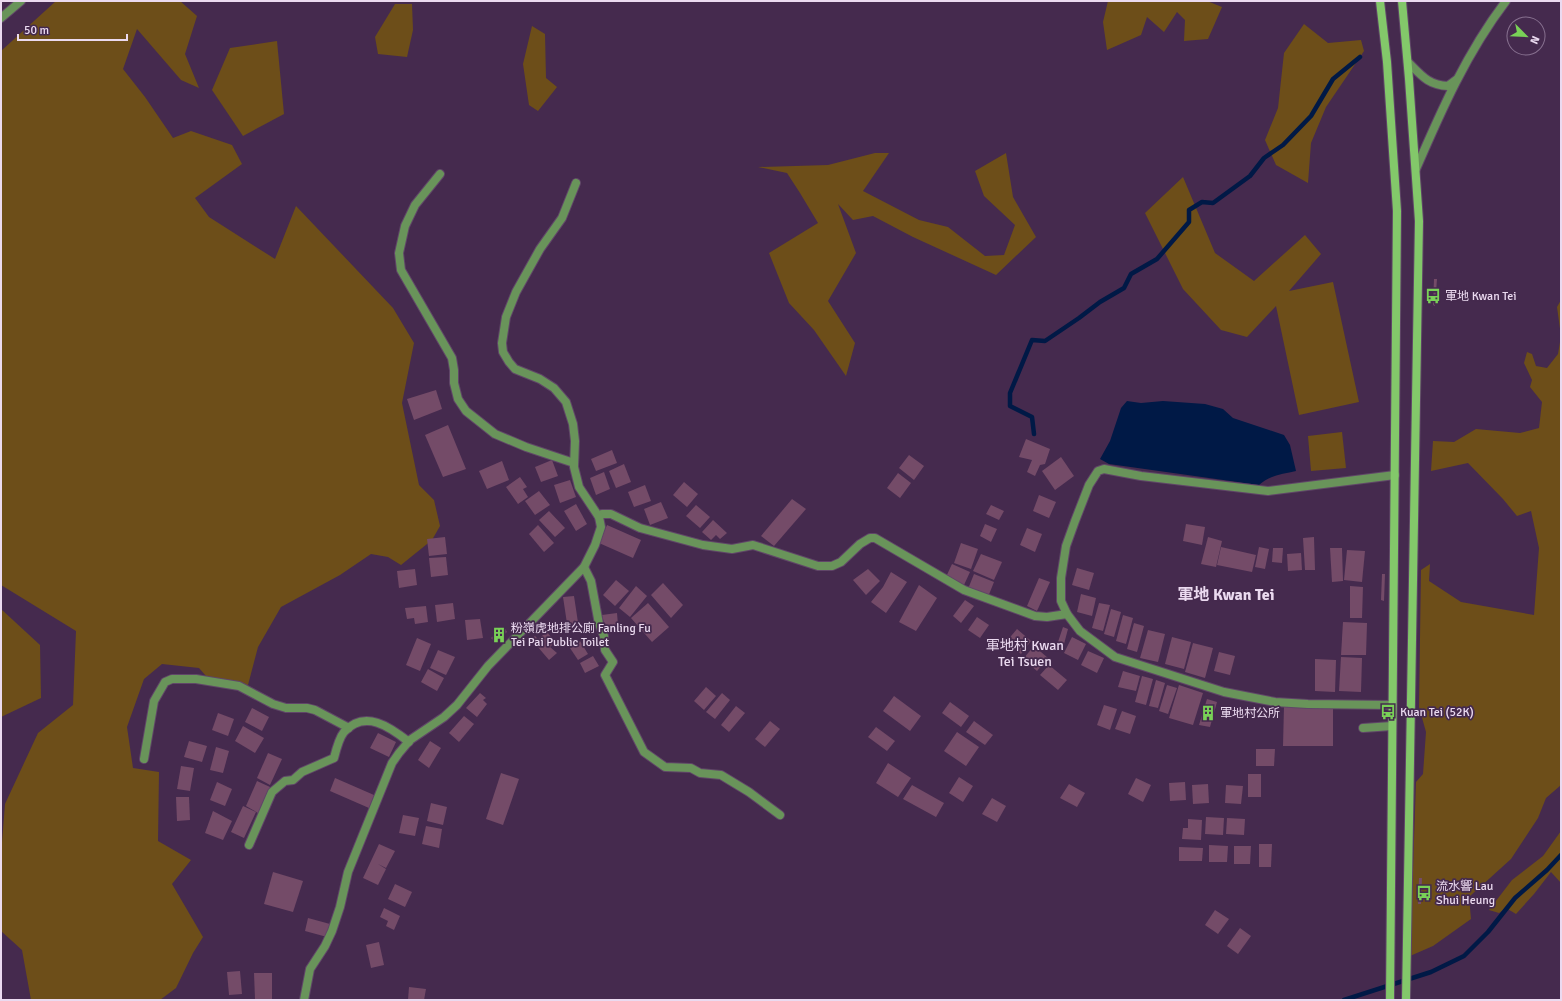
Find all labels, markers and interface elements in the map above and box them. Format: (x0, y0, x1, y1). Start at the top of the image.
scale bar (18, 16, 127, 42)
north arrow (1506, 16, 1546, 56)
text: 50 m (24, 23, 49, 38)
text: N (1527, 34, 1542, 46)
bus stop icon: 軍地 Kwan Tei (1424, 287, 1442, 305)
place label: 軍地 Kwan Tei (1445, 289, 1517, 304)
district label: 軍地 Kwan Tei (1177, 585, 1275, 605)
place label: 粉嶺虎地排公廁 Fanling Fu Tei Pai Public Toilet (511, 621, 651, 650)
building icon: 粉嶺虎地排公廁 Fanling Fu Tei Pai Public Toilet (490, 626, 508, 644)
district label: 軍地村 Kwan Tei Tsuen (986, 637, 1064, 670)
bus stop icon: Kuan Tei (52K) (1379, 703, 1397, 721)
building icon: 軍地村公所 (1199, 704, 1217, 722)
place label: Kuan Tei (52K) (1400, 705, 1474, 720)
place label: 軍地村公所 (1220, 706, 1280, 721)
place label: 流水響 Lau Shui Heung (1436, 879, 1495, 908)
bus stop icon: 流水響 Lau Shui Heung (1415, 884, 1433, 902)

